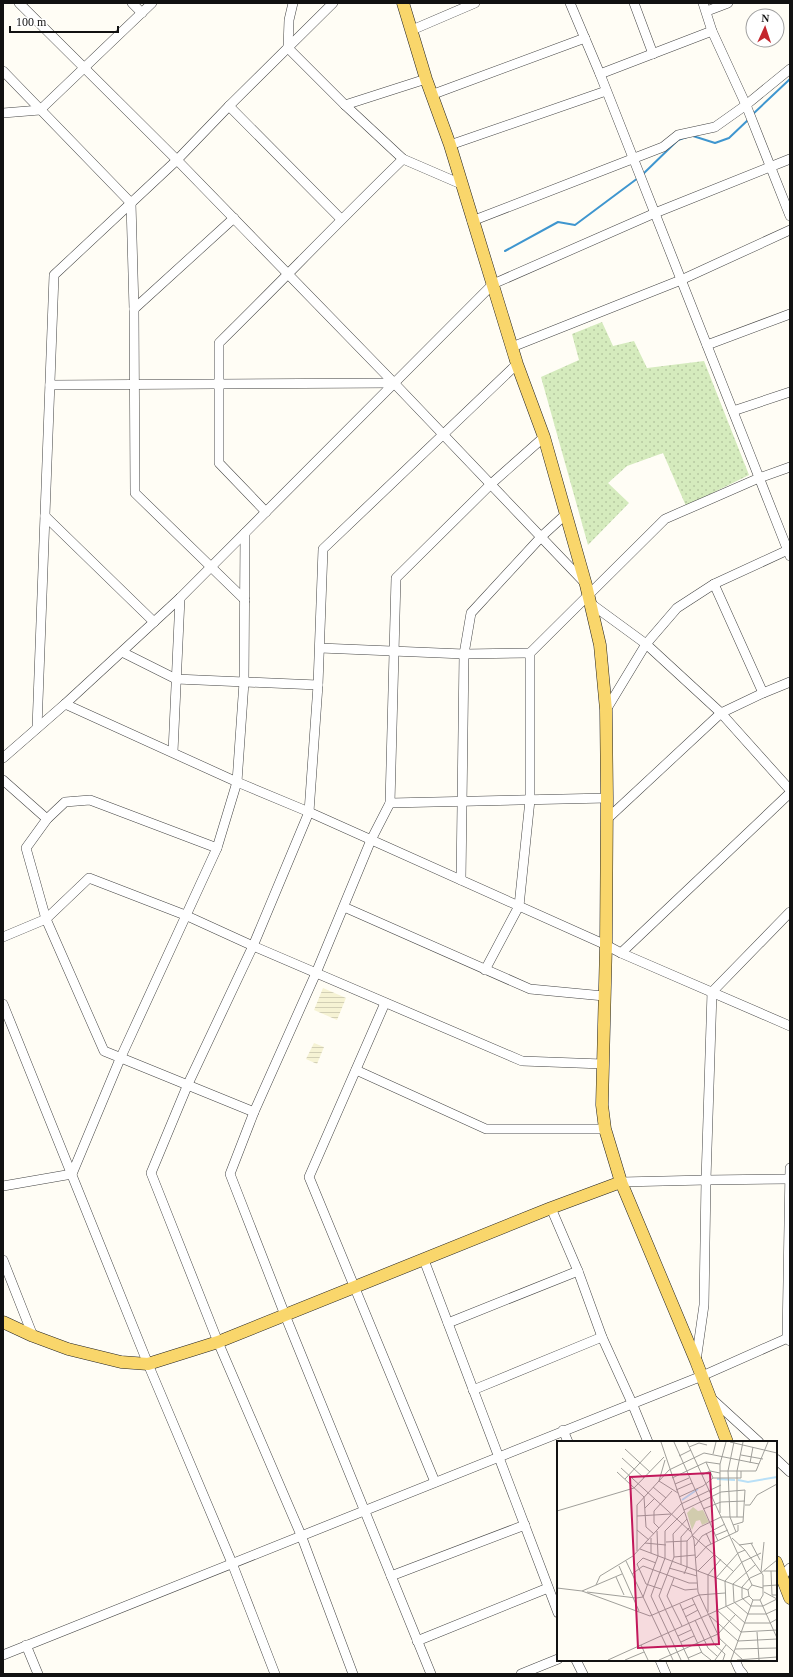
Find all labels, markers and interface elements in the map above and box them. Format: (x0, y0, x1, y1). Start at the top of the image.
scale bar (10, 8, 118, 34)
north arrow (745, 8, 785, 48)
text: N (761, 12, 770, 24)
text: 100 m (16, 15, 47, 29)
inset map (557, 1441, 777, 1661)

